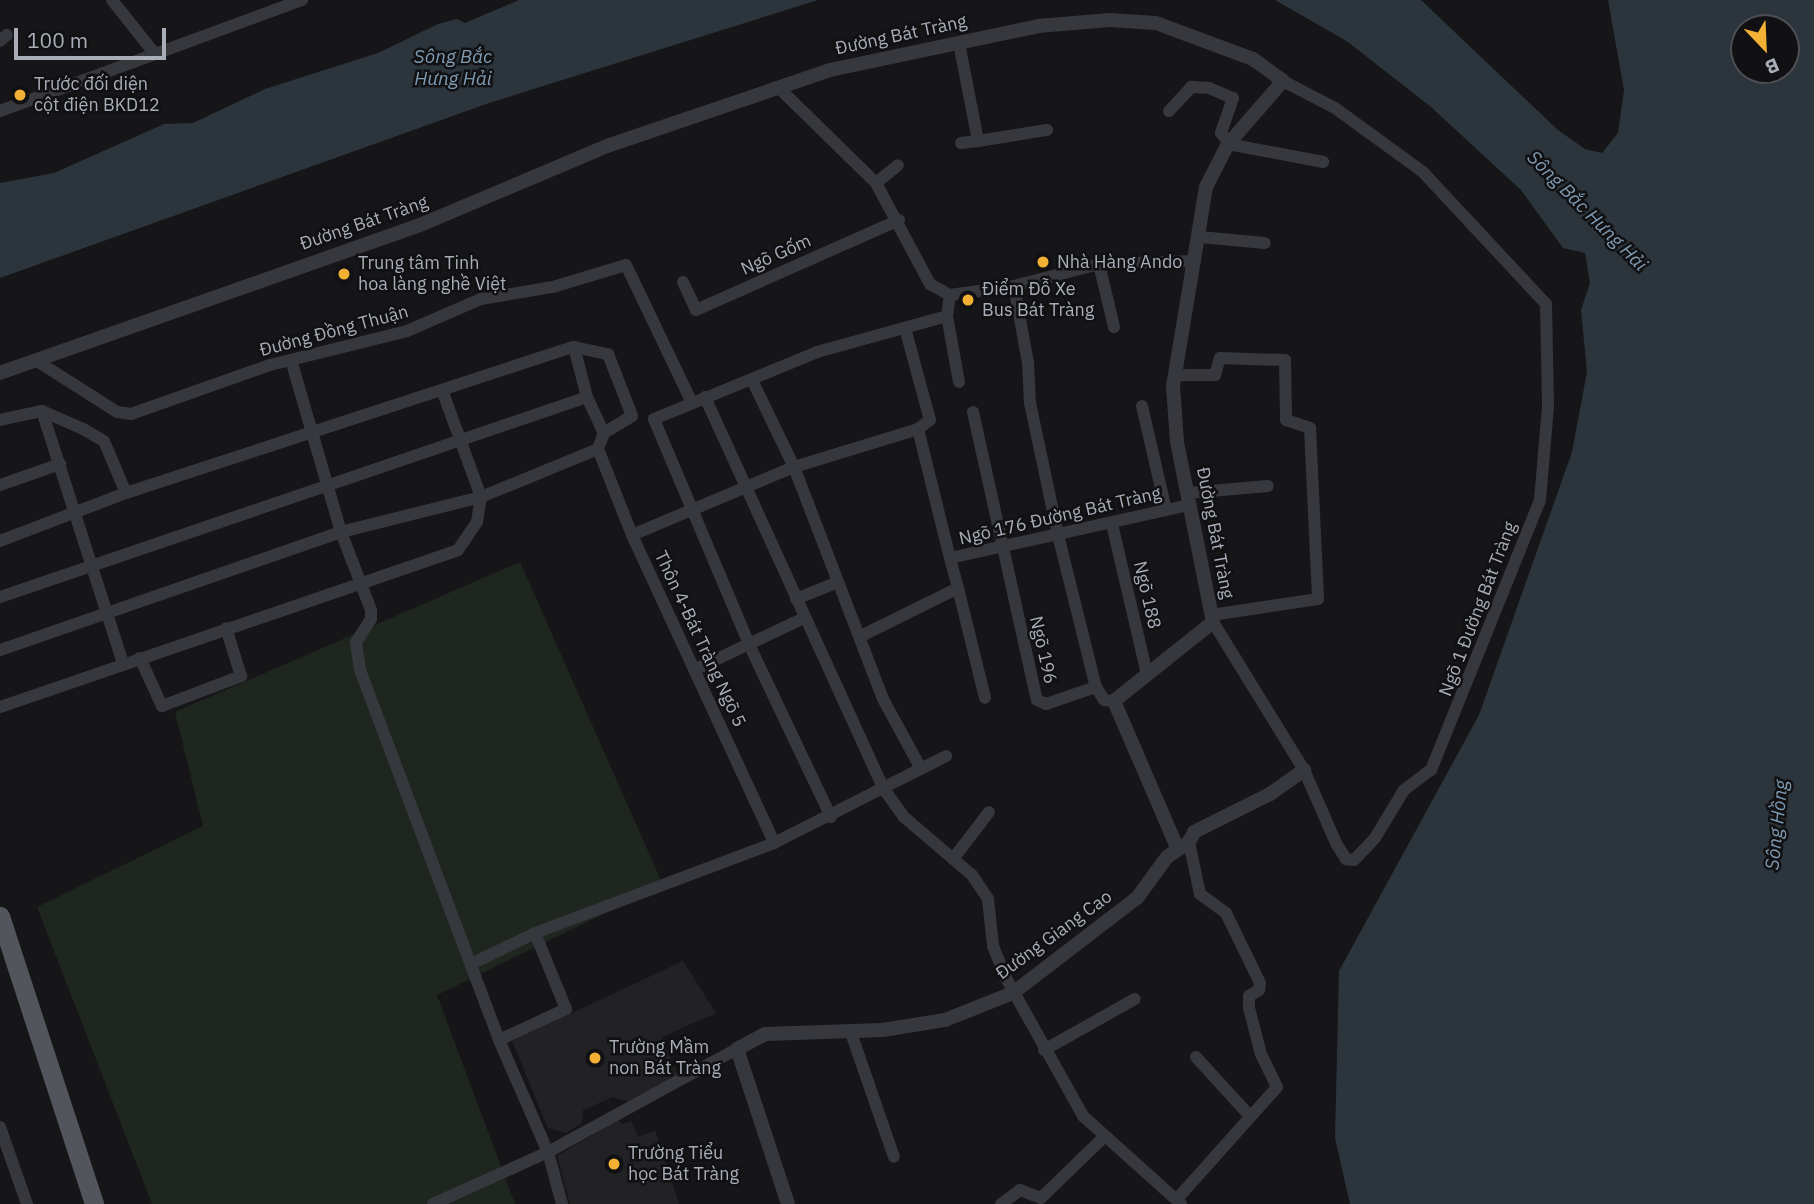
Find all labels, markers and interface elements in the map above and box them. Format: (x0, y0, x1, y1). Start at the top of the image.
street label: Đường Bát Tràng (833, 11, 969, 59)
scale bar (18, 14, 170, 58)
north arrow (1730, 14, 1800, 84)
text: 100 m (27, 26, 88, 54)
water label: Sông Bắc Hưng Hải (414, 46, 492, 90)
text: B (1762, 53, 1783, 80)
place label: Trước đối diện cột điện BKD12 (34, 74, 160, 116)
marker: Trước đối diện cột điện BKD12 (12, 87, 28, 103)
water label: Sông Bắc Hưng Hải (1522, 146, 1652, 276)
street label: Đường Bát Tràng (297, 191, 431, 255)
street label: Ngõ Gốm (737, 230, 815, 280)
place label: Nhà Hàng Ando (1057, 251, 1182, 273)
place label: Trung tâm Tinh hoa làng nghề Việt (358, 253, 506, 296)
marker: Nhà Hàng Ando (1035, 254, 1051, 270)
marker: Trung tâm Tinh hoa làng nghề Việt (336, 266, 352, 282)
place label: Điểm Đỗ Xe Bus Bát Tràng (982, 279, 1094, 322)
marker: Điểm Đỗ Xe Bus Bát Tràng (960, 292, 976, 308)
street label: Đường Đồng Thuận (257, 301, 411, 361)
street label: Đường Bát Tràng (1192, 465, 1238, 601)
street label: Ngõ 176 Đường Bát Tràng (957, 482, 1163, 550)
street label: Ngõ 1 Đường Bát Tràng (1435, 519, 1521, 699)
street label: Thôn 4-Bát Tràng Ngõ 5 (650, 548, 750, 730)
street label: Ngõ 188 (1129, 559, 1165, 631)
street label: Ngõ 196 (1025, 614, 1061, 686)
water label: Sông Hồng (1761, 779, 1793, 871)
street label: Đường Giang Cao (992, 886, 1116, 984)
place label: Trường Mầm non Bát Tràng (609, 1037, 721, 1080)
marker: Trường Mầm non Bát Tràng (587, 1050, 603, 1066)
place label: Trường Tiểu học Bát Tràng (628, 1143, 739, 1186)
marker: Trường Tiểu học Bát Tràng (606, 1156, 622, 1172)

